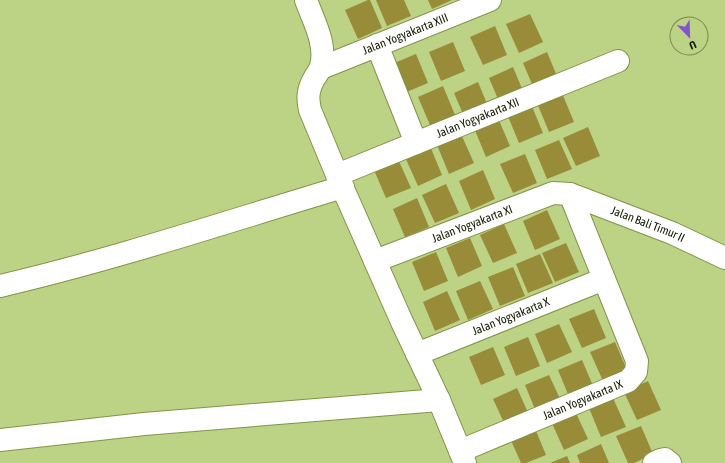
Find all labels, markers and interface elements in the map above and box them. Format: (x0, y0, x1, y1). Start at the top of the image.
street label: Jalan Yogyakarta XIII (361, 11, 450, 58)
north arrow (669, 16, 709, 56)
text: U (688, 38, 698, 52)
street label: Jalan Yogyakarta XII (434, 95, 521, 141)
street label: Jalan Yogyakarta XI (430, 202, 514, 246)
street label: Jalan Bali Timur II (609, 203, 687, 245)
street label: Jalan Yogyakarta X (470, 294, 552, 338)
street label: Jalan Yogyakarta IX (541, 377, 625, 423)

